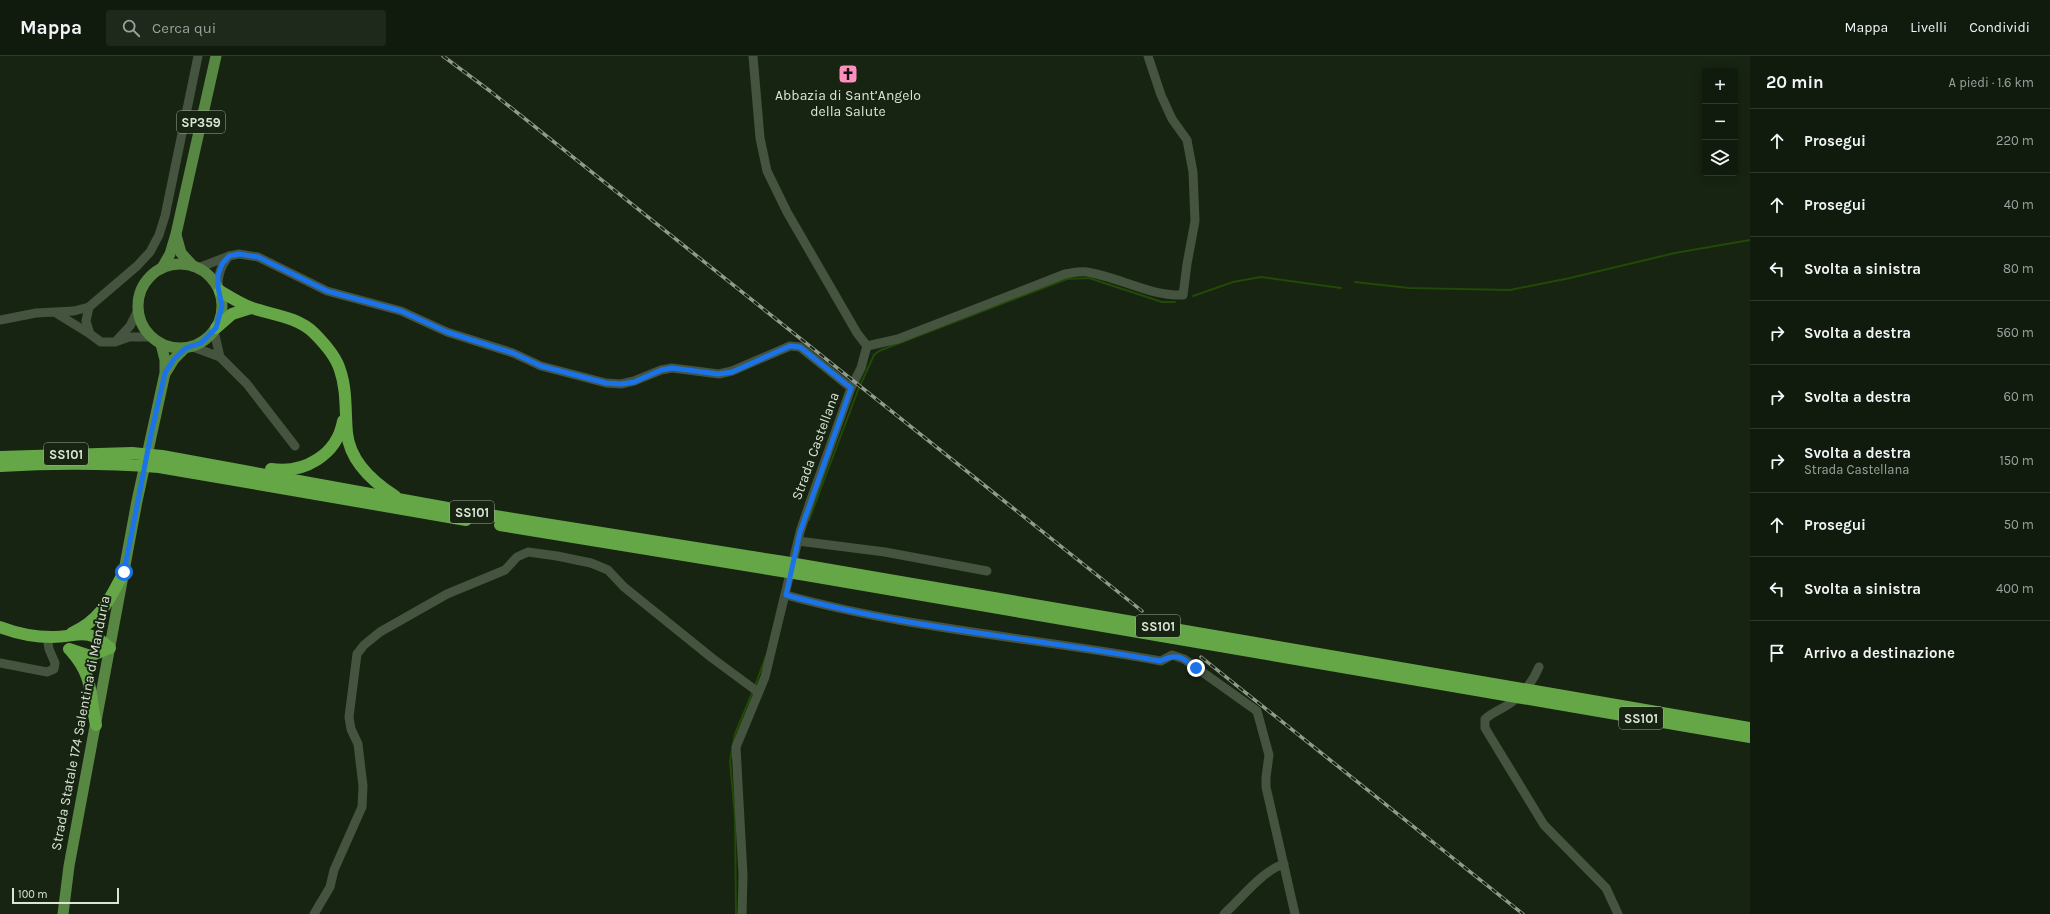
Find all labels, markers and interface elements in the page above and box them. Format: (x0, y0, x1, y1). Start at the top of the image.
search box (106, 10, 386, 46)
text: Mappa (20, 17, 82, 39)
icon: search (120, 17, 142, 39)
text: Cerca qui (152, 19, 216, 37)
text: Mappa (1845, 19, 1888, 36)
text: Livelli (1910, 19, 1947, 36)
text: Condividi (1969, 19, 2030, 36)
church icon: Abbazia di Sant’Angelo della Salute (837, 63, 859, 85)
map controls (1702, 68, 1738, 176)
button: + (1702, 68, 1738, 104)
text: 20 min (1766, 72, 1824, 92)
text: A piedi · 1.6 km (1949, 75, 2034, 90)
place label: Abbazia di Sant’Angelo della Salute (775, 87, 921, 120)
button: − (1702, 104, 1738, 140)
road number: SP359 (177, 111, 225, 133)
icon: ahead (1766, 130, 1788, 152)
text: Prosegui (1804, 132, 1866, 150)
text: 220 m (1996, 133, 2034, 148)
button: layers (1702, 140, 1738, 176)
icon: ahead (1766, 194, 1788, 216)
text: Prosegui (1804, 196, 1866, 214)
text: 40 m (2004, 197, 2034, 212)
icon: left (1766, 258, 1788, 280)
text: Svolta a sinistra (1804, 260, 1921, 278)
text: 80 m (2003, 261, 2034, 276)
icon: right (1766, 322, 1788, 344)
text: Svolta a destra (1804, 324, 1911, 342)
text: 560 m (1996, 325, 2034, 340)
icon: right (1766, 386, 1788, 408)
text: Svolta a destra (1804, 388, 1911, 406)
text: 60 m (2004, 389, 2034, 404)
street label: Strada Castellana (788, 390, 843, 502)
road number: SS101 (44, 443, 88, 465)
text: Svolta a destra (1804, 444, 1911, 462)
icon: right (1766, 450, 1788, 472)
text: 150 m (1999, 453, 2034, 468)
text: Strada Castellana (1804, 462, 1910, 477)
road number: SS101 (450, 501, 494, 523)
icon: ahead (1766, 514, 1788, 536)
text: Prosegui (1804, 516, 1866, 534)
text: 50 m (2004, 517, 2034, 532)
route start (115, 563, 133, 581)
icon: left (1766, 578, 1788, 600)
text: Svolta a sinistra (1804, 580, 1921, 598)
text: 400 m (1996, 581, 2034, 596)
street label: Strada Statale 174 Salentina di Manduria (47, 594, 114, 852)
road number: SS101 (1136, 615, 1180, 637)
icon: arrive (1766, 642, 1788, 664)
text: Arrivo a destinazione (1804, 644, 1955, 662)
route end (1187, 659, 1205, 677)
road number: SS101 (1619, 707, 1663, 729)
scale bar (12, 886, 119, 905)
text: 100 m (18, 888, 48, 901)

